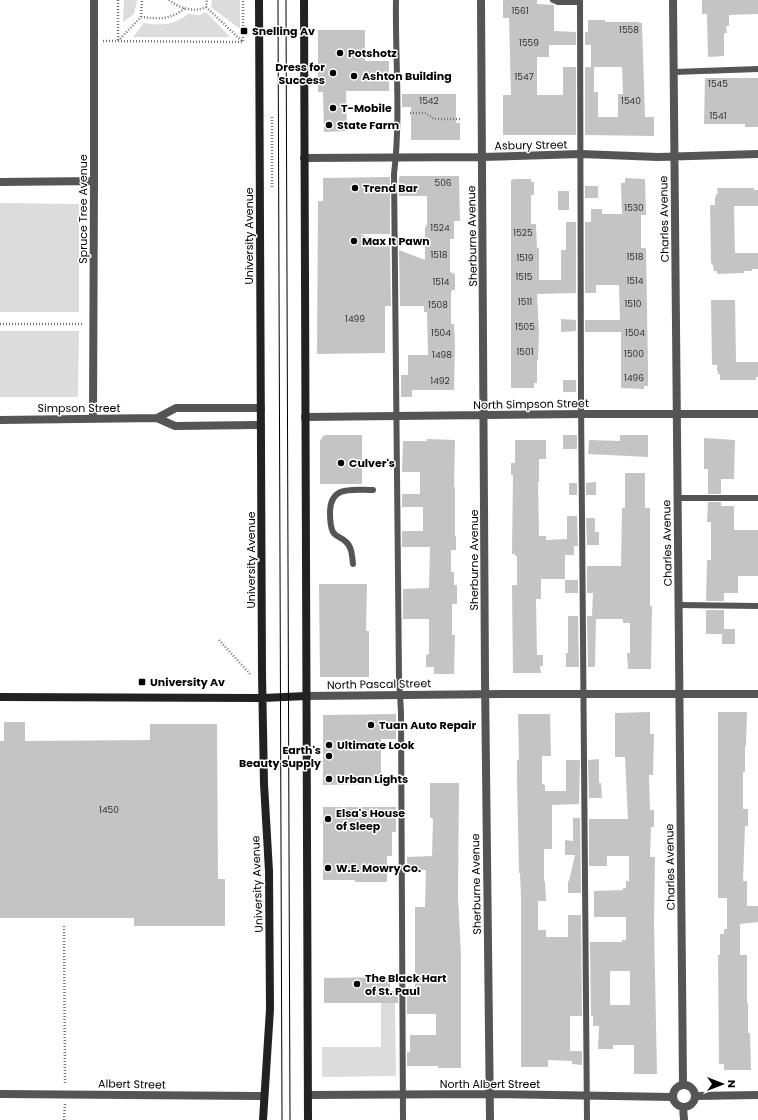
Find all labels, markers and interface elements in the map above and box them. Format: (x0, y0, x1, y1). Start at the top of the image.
house number: 1561 (511, 5, 529, 17)
place label: Snelling Av (252, 23, 315, 39)
house number: 1558 (619, 24, 639, 36)
marker: Snelling Av (239, 26, 249, 36)
house number: 1559 (519, 37, 539, 49)
place label: Potshotz (348, 45, 397, 61)
marker: Potshotz (335, 48, 345, 58)
place label: Dress for Success (275, 59, 325, 88)
marker: Dress for Success (328, 68, 338, 78)
place label: Ashton Building (362, 68, 452, 84)
marker: Ashton Building (349, 71, 359, 81)
house number: 1547 (514, 71, 534, 83)
house number: 1545 (708, 78, 728, 90)
house number: 1542 (419, 95, 439, 107)
house number: 1540 (621, 95, 641, 107)
place label: T-Mobile (341, 100, 392, 116)
marker: T-Mobile (328, 103, 338, 113)
house number: 1541 (709, 110, 727, 122)
place label: State Farm (337, 117, 399, 133)
marker: State Farm (324, 120, 334, 130)
street label: Asbury Street (494, 136, 568, 154)
street label: Spruce Tree Avenue (75, 154, 91, 264)
street label: Charles Avenue (655, 175, 673, 262)
house number: 506 (434, 177, 452, 189)
place label: Trend Bar (363, 180, 418, 196)
marker: Trend Bar (350, 183, 360, 193)
street label: Sherburne Avenue (463, 185, 481, 287)
street label: University Avenue (241, 187, 257, 285)
house number: 1530 (624, 202, 644, 214)
house number: 1524 (430, 222, 450, 234)
house number: 1525 (513, 227, 533, 239)
place label: Max It Pawn (362, 233, 430, 249)
marker: Max It Pawn (349, 236, 359, 246)
house number: 1518 (430, 249, 448, 261)
house number: 1518 (626, 251, 644, 263)
house number: 1519 (516, 252, 534, 264)
house number: 1515 (515, 271, 533, 283)
house number: 1514 (626, 275, 644, 287)
house number: 1514 (432, 276, 450, 288)
house number: 1511 (518, 296, 532, 308)
house number: 1510 (624, 298, 642, 310)
house number: 1508 (428, 299, 448, 311)
house number: 1499 (345, 313, 365, 325)
house number: 1505 (515, 321, 535, 333)
house number: 1504 (431, 327, 451, 339)
house number: 1504 (625, 327, 645, 339)
house number: 1501 (516, 346, 534, 358)
house number: 1500 (624, 348, 644, 360)
house number: 1498 (432, 349, 452, 361)
house number: 1496 (624, 372, 644, 384)
house number: 1492 (430, 375, 450, 387)
street label: North Simpson Street (473, 395, 589, 413)
street label: Simpson Street (38, 400, 120, 416)
place label: Culver's (349, 455, 395, 471)
marker: Culver's (336, 458, 346, 468)
street label: Charles Avenue (658, 499, 676, 586)
street label: Sherburne Avenue (466, 509, 482, 611)
street label: University Avenue (243, 511, 259, 609)
place label: University Av (150, 674, 225, 690)
street label: North Pascal Street (327, 675, 431, 693)
marker: University Av (137, 677, 147, 687)
place label: Tuan Auto Repair (379, 717, 477, 733)
marker: Tuan Auto Repair (366, 720, 376, 730)
place label: Ultimate Look (337, 737, 415, 753)
marker: Ultimate Look (324, 740, 334, 750)
place label: Earth's Beauty Supply (239, 742, 321, 771)
marker: Earth's Beauty Supply (324, 751, 334, 761)
place label: Urban Lights (337, 771, 408, 787)
marker: Urban Lights (324, 774, 334, 784)
house number: 1450 (99, 804, 119, 816)
place label: Elsa's House of Sleep (336, 805, 405, 834)
marker: Elsa's House of Sleep (323, 814, 333, 824)
street label: Charles Avenue (661, 823, 679, 910)
street label: Sherburne Avenue (467, 833, 485, 935)
street label: University Avenue (247, 835, 267, 933)
place label: W.E. Mowry Co. (336, 860, 421, 876)
marker: W.E. Mowry Co. (323, 863, 333, 873)
place label: The Black Hart of St. Paul (365, 970, 447, 999)
marker: The Black Hart of St. Paul (352, 979, 362, 989)
north arrow (702, 1064, 742, 1104)
street label: Albert Street (98, 1075, 166, 1093)
street label: North Albert Street (440, 1076, 540, 1092)
text: N (724, 1080, 740, 1088)

